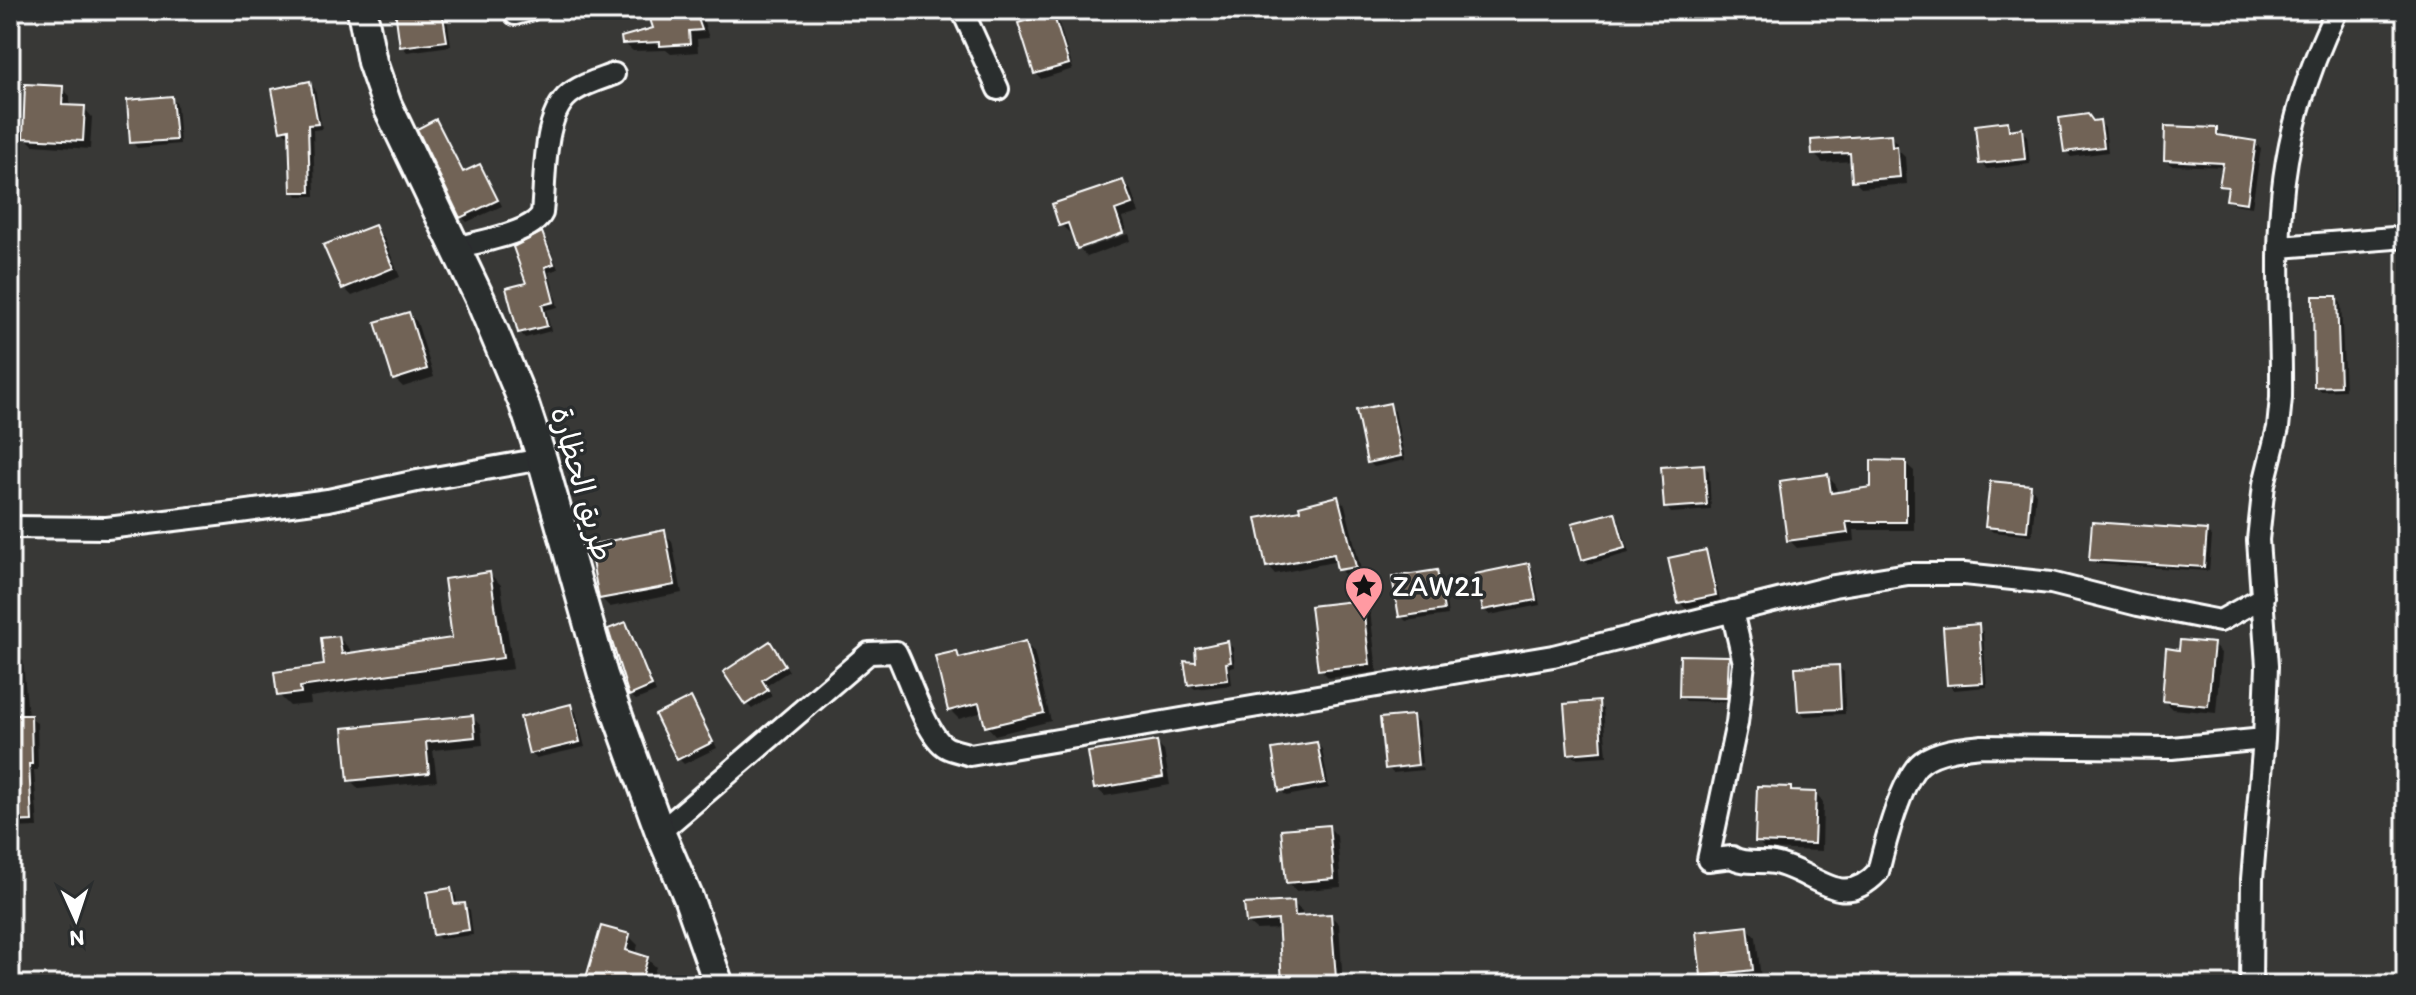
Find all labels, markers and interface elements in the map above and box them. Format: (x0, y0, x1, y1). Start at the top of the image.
street label: طريق الحظارة (543, 402, 622, 565)
place icon: ZAW21 (1343, 565, 1385, 620)
place label: ZAW21 (1392, 567, 1484, 604)
north arrow (36, 879, 116, 959)
text: N (69, 925, 85, 952)

